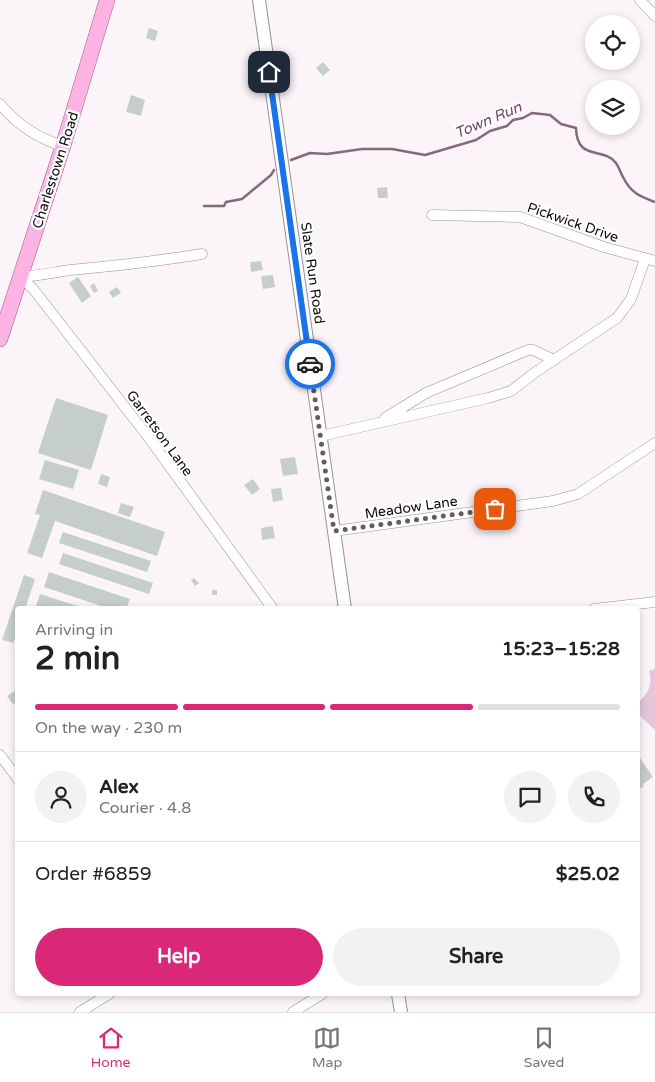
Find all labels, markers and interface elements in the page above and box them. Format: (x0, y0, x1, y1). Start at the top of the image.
map controls (585, 15, 640, 135)
button: locate (585, 15, 640, 70)
pin (248, 51, 290, 93)
icon: home (255, 58, 283, 86)
button: layers (585, 80, 640, 135)
water label: Town Run (452, 97, 525, 142)
street label: Charlestown Road (29, 110, 82, 231)
street label: Pickwick Drive (525, 199, 621, 246)
street label: Slate Run Road (297, 221, 328, 325)
courier (285, 339, 335, 389)
icon: car (296, 350, 324, 378)
street label: Garretson Lane (123, 387, 196, 480)
pin (474, 488, 516, 530)
street label: Meadow Lane (364, 493, 459, 522)
icon: bag (481, 495, 509, 523)
text: Arriving in (35, 620, 113, 640)
text: 15:23–15:28 (502, 638, 620, 660)
text: 2 min (35, 640, 120, 678)
text: On the way · 230 m (35, 718, 182, 738)
button: person (35, 771, 87, 823)
button: chat (504, 771, 556, 823)
button: phone (568, 771, 620, 823)
text: Alex (99, 776, 139, 798)
text: Courier · 4.8 (99, 798, 191, 818)
text: Order #6859 (35, 863, 152, 885)
text: $25.02 (556, 863, 620, 885)
button: Help (35, 928, 323, 986)
button: Share (333, 928, 620, 986)
tab: Home (91, 1024, 130, 1071)
tab: Map (312, 1024, 342, 1071)
tab: Saved (524, 1024, 564, 1071)

